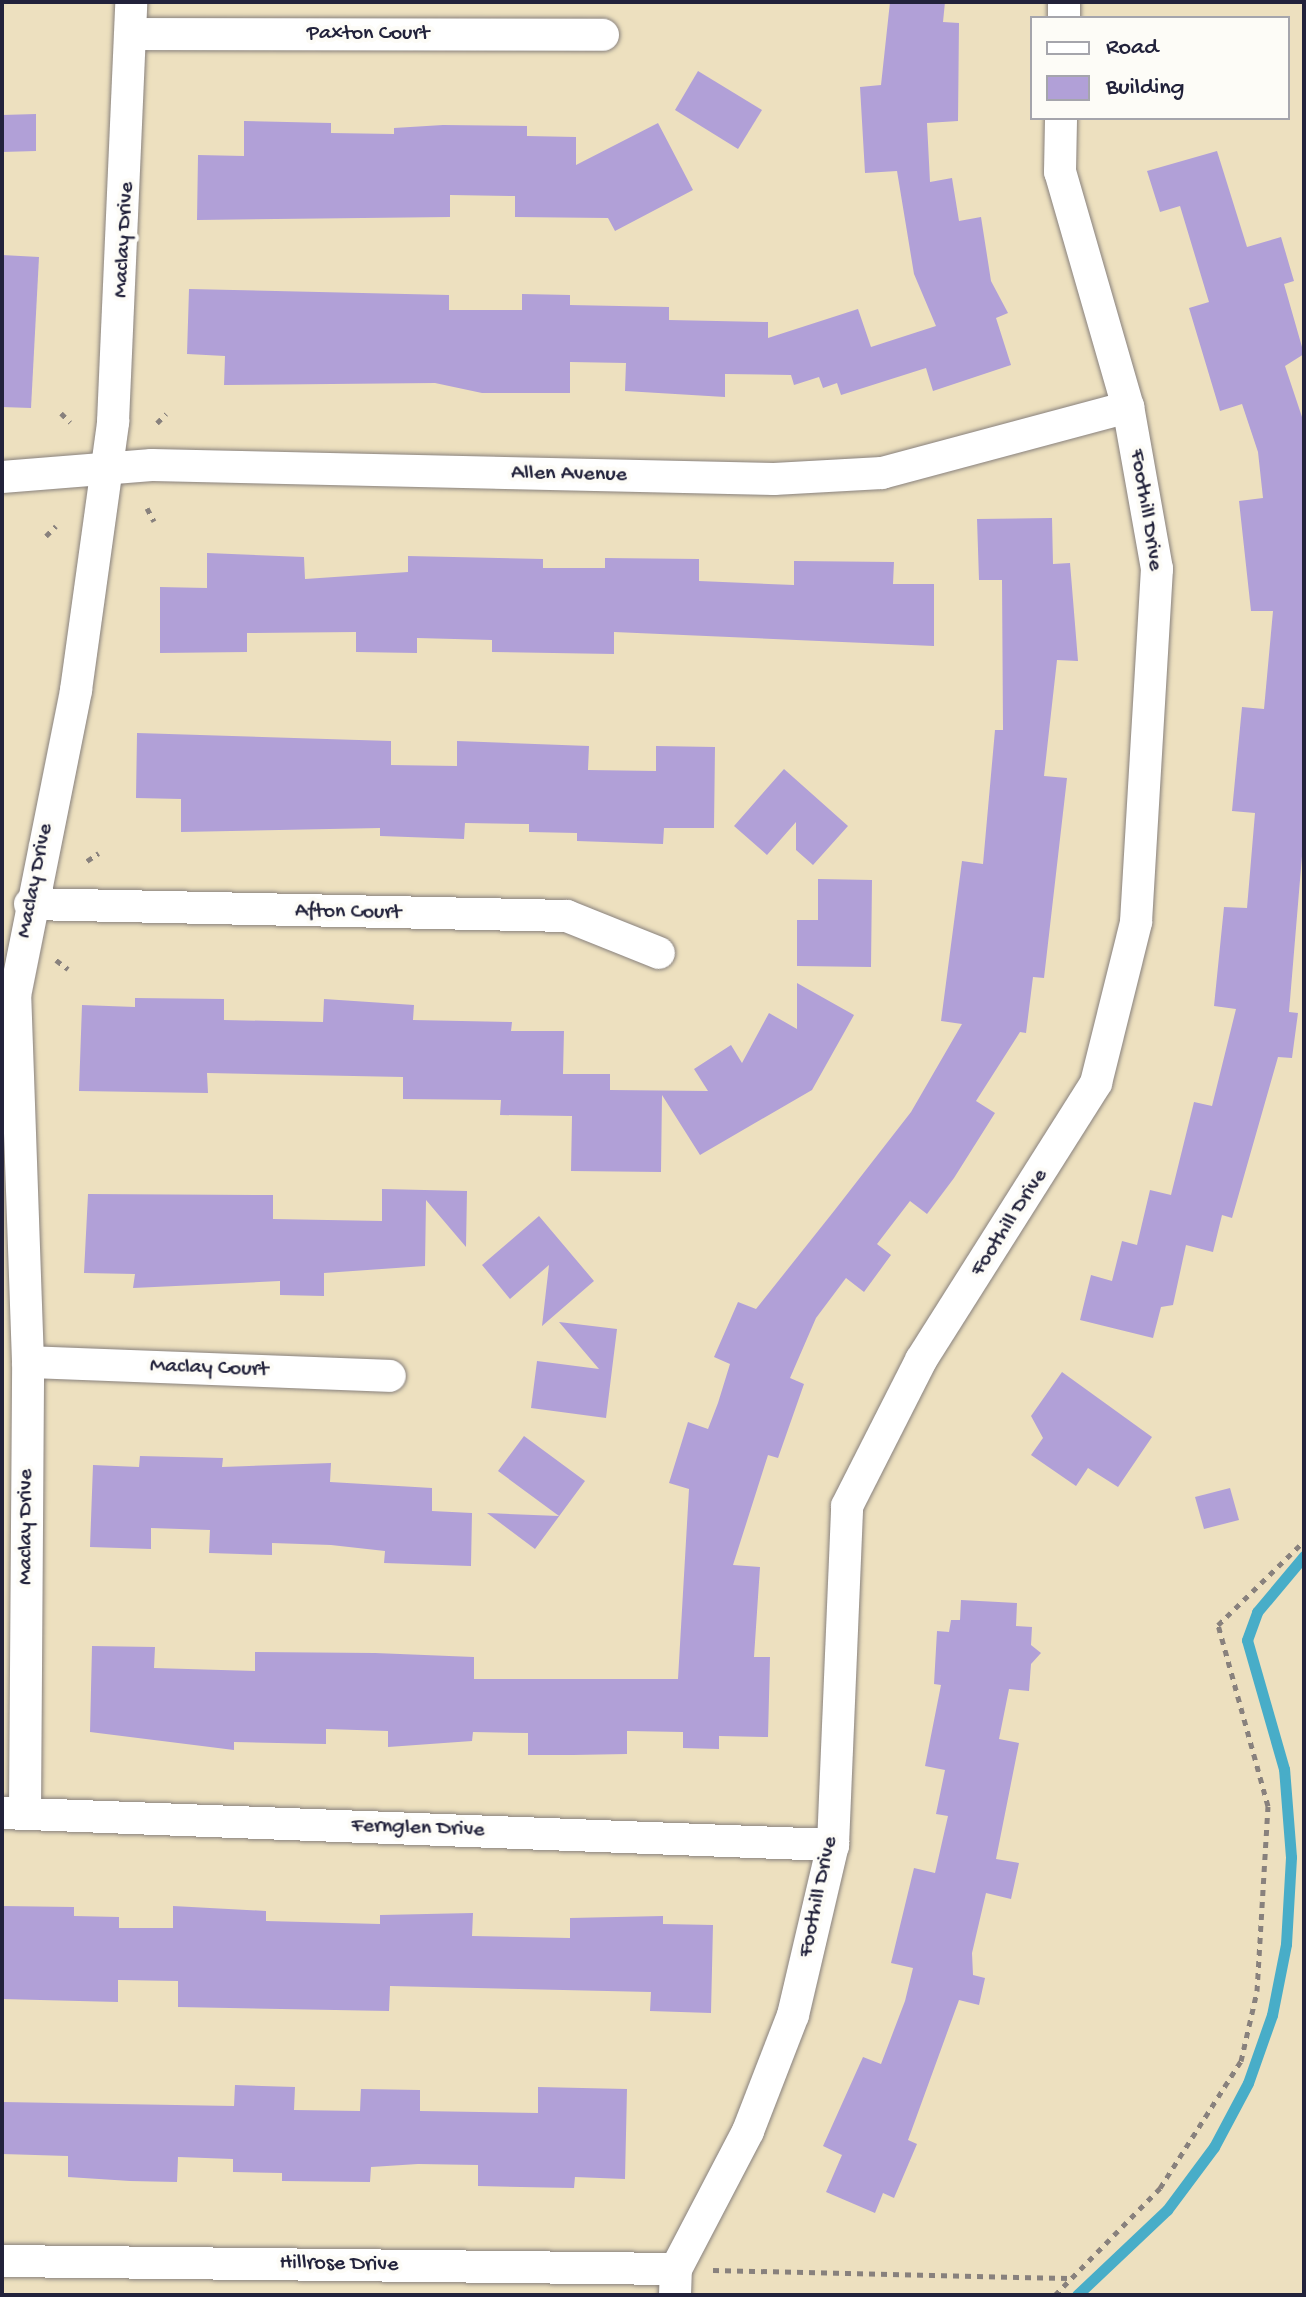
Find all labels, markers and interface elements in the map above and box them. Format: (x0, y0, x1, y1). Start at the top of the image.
legend (1030, 16, 1290, 120)
street label: Paxton Court (307, 22, 429, 48)
text: Road (1106, 34, 1158, 63)
text: Building (1106, 74, 1184, 103)
street label: Maclay Drive (109, 181, 141, 299)
street label: Foothill Drive (1122, 447, 1168, 573)
street label: Allen Avenue (511, 461, 627, 489)
street label: Maclay Drive (12, 822, 60, 940)
street label: Afton Court (295, 899, 401, 927)
street label: Foothill Drive (966, 1164, 1054, 1282)
street label: Maclay Court (149, 1354, 269, 1384)
street label: Maclay Drive (14, 1469, 40, 1585)
street label: Fernglen Drive (351, 1813, 485, 1845)
street label: Foothill Drive (793, 1834, 845, 1960)
street label: Hillrose Drive (279, 2251, 399, 2279)

